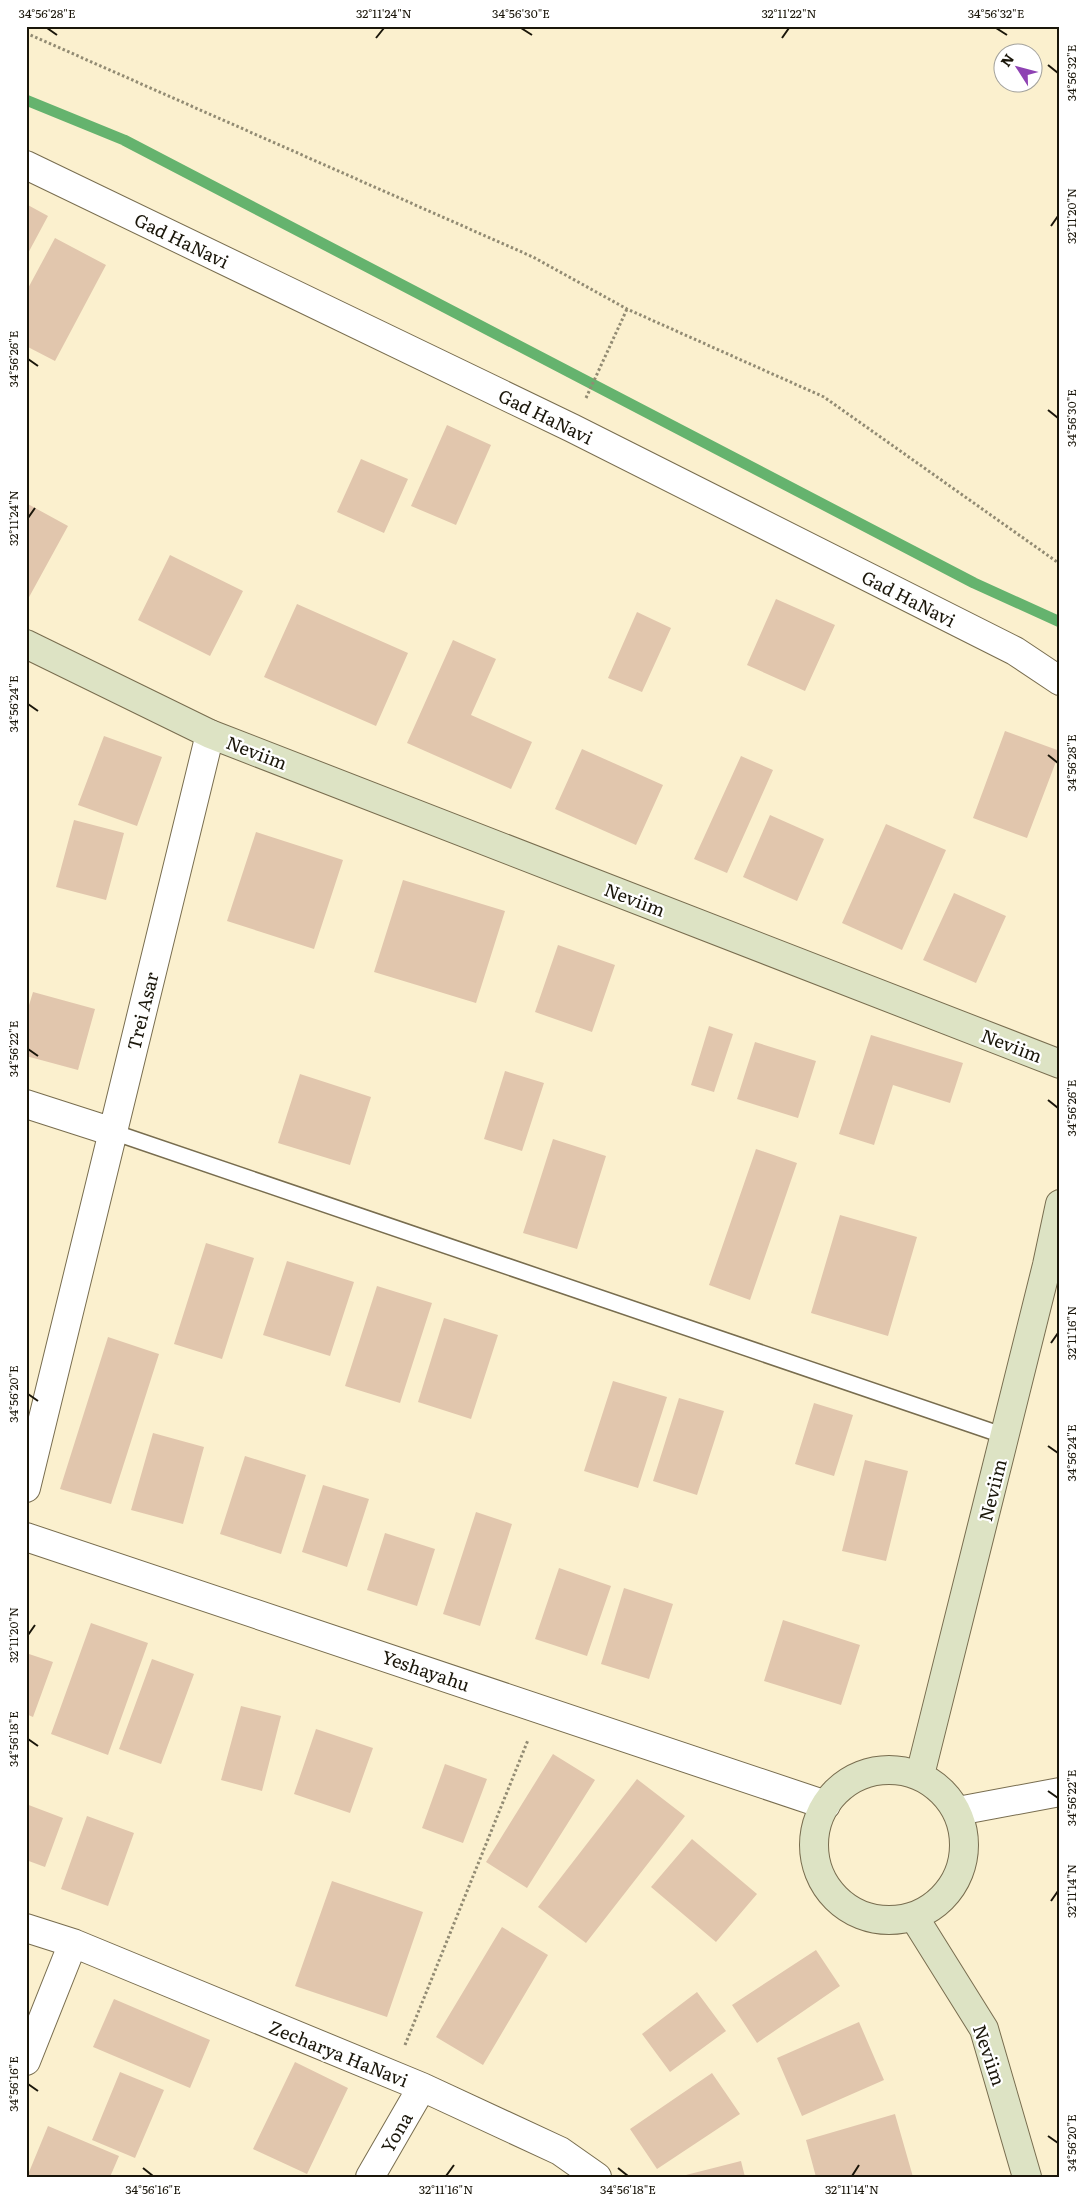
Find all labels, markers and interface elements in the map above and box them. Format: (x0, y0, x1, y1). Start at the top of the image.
text: 34°56'28"E (18, 4, 76, 22)
text: 32°11'24"N (356, 4, 412, 22)
text: 34°56'30"E (492, 4, 550, 22)
text: 32°11'22"N (761, 4, 817, 22)
text: 34°56'32"E (968, 4, 1025, 22)
north arrow (994, 42, 1044, 92)
text: 34°56'32"E (1062, 44, 1080, 101)
text: N (995, 49, 1018, 70)
text: 32°11'20"N (1062, 188, 1080, 244)
street label: Gad HaNavi (130, 205, 234, 275)
text: 34°56'26"E (4, 330, 22, 387)
street label: Gad HaNavi (494, 381, 598, 451)
text: 34°56'30"E (1062, 389, 1080, 447)
text: 32°11'24"N (4, 490, 22, 546)
street label: Gad HaNavi (857, 563, 961, 633)
text: 34°56'24"E (4, 675, 22, 733)
street label: Neviim (223, 728, 291, 776)
text: 34°56'28"E (1062, 734, 1080, 792)
street label: Neviim (601, 875, 669, 923)
street label: Trei Asar (119, 969, 165, 1053)
text: 34°56'22"E (4, 1020, 22, 1077)
street label: Neviim (978, 1021, 1046, 1069)
text: 34°56'26"E (1062, 1079, 1080, 1136)
text: 32°11'16"N (1062, 1306, 1080, 1360)
text: 34°56'20"E (4, 1365, 22, 1423)
text: 34°56'24"E (1062, 1424, 1080, 1482)
street label: Neviim (971, 1456, 1013, 1524)
text: 32°11'20"N (4, 1607, 22, 1663)
street label: Yeshayahu (378, 1642, 474, 1698)
text: 34°56'18"E (4, 1711, 22, 1767)
text: 34°56'22"E (1062, 1769, 1080, 1826)
text: 32°11'14"N (1062, 1864, 1080, 1918)
street label: Zecharya HaNavi (265, 2013, 413, 2093)
street label: Neviim (967, 2021, 1013, 2089)
text: 34°56'16"E (4, 2056, 22, 2112)
street label: Yona (374, 2106, 419, 2157)
text: 34°56'20"E (1062, 2114, 1080, 2172)
text: 34°56'16"E (125, 2180, 181, 2198)
text: 32°11'16"N (419, 2180, 473, 2198)
text: 34°56'18"E (600, 2180, 656, 2198)
text: 32°11'14"N (825, 2180, 879, 2198)

